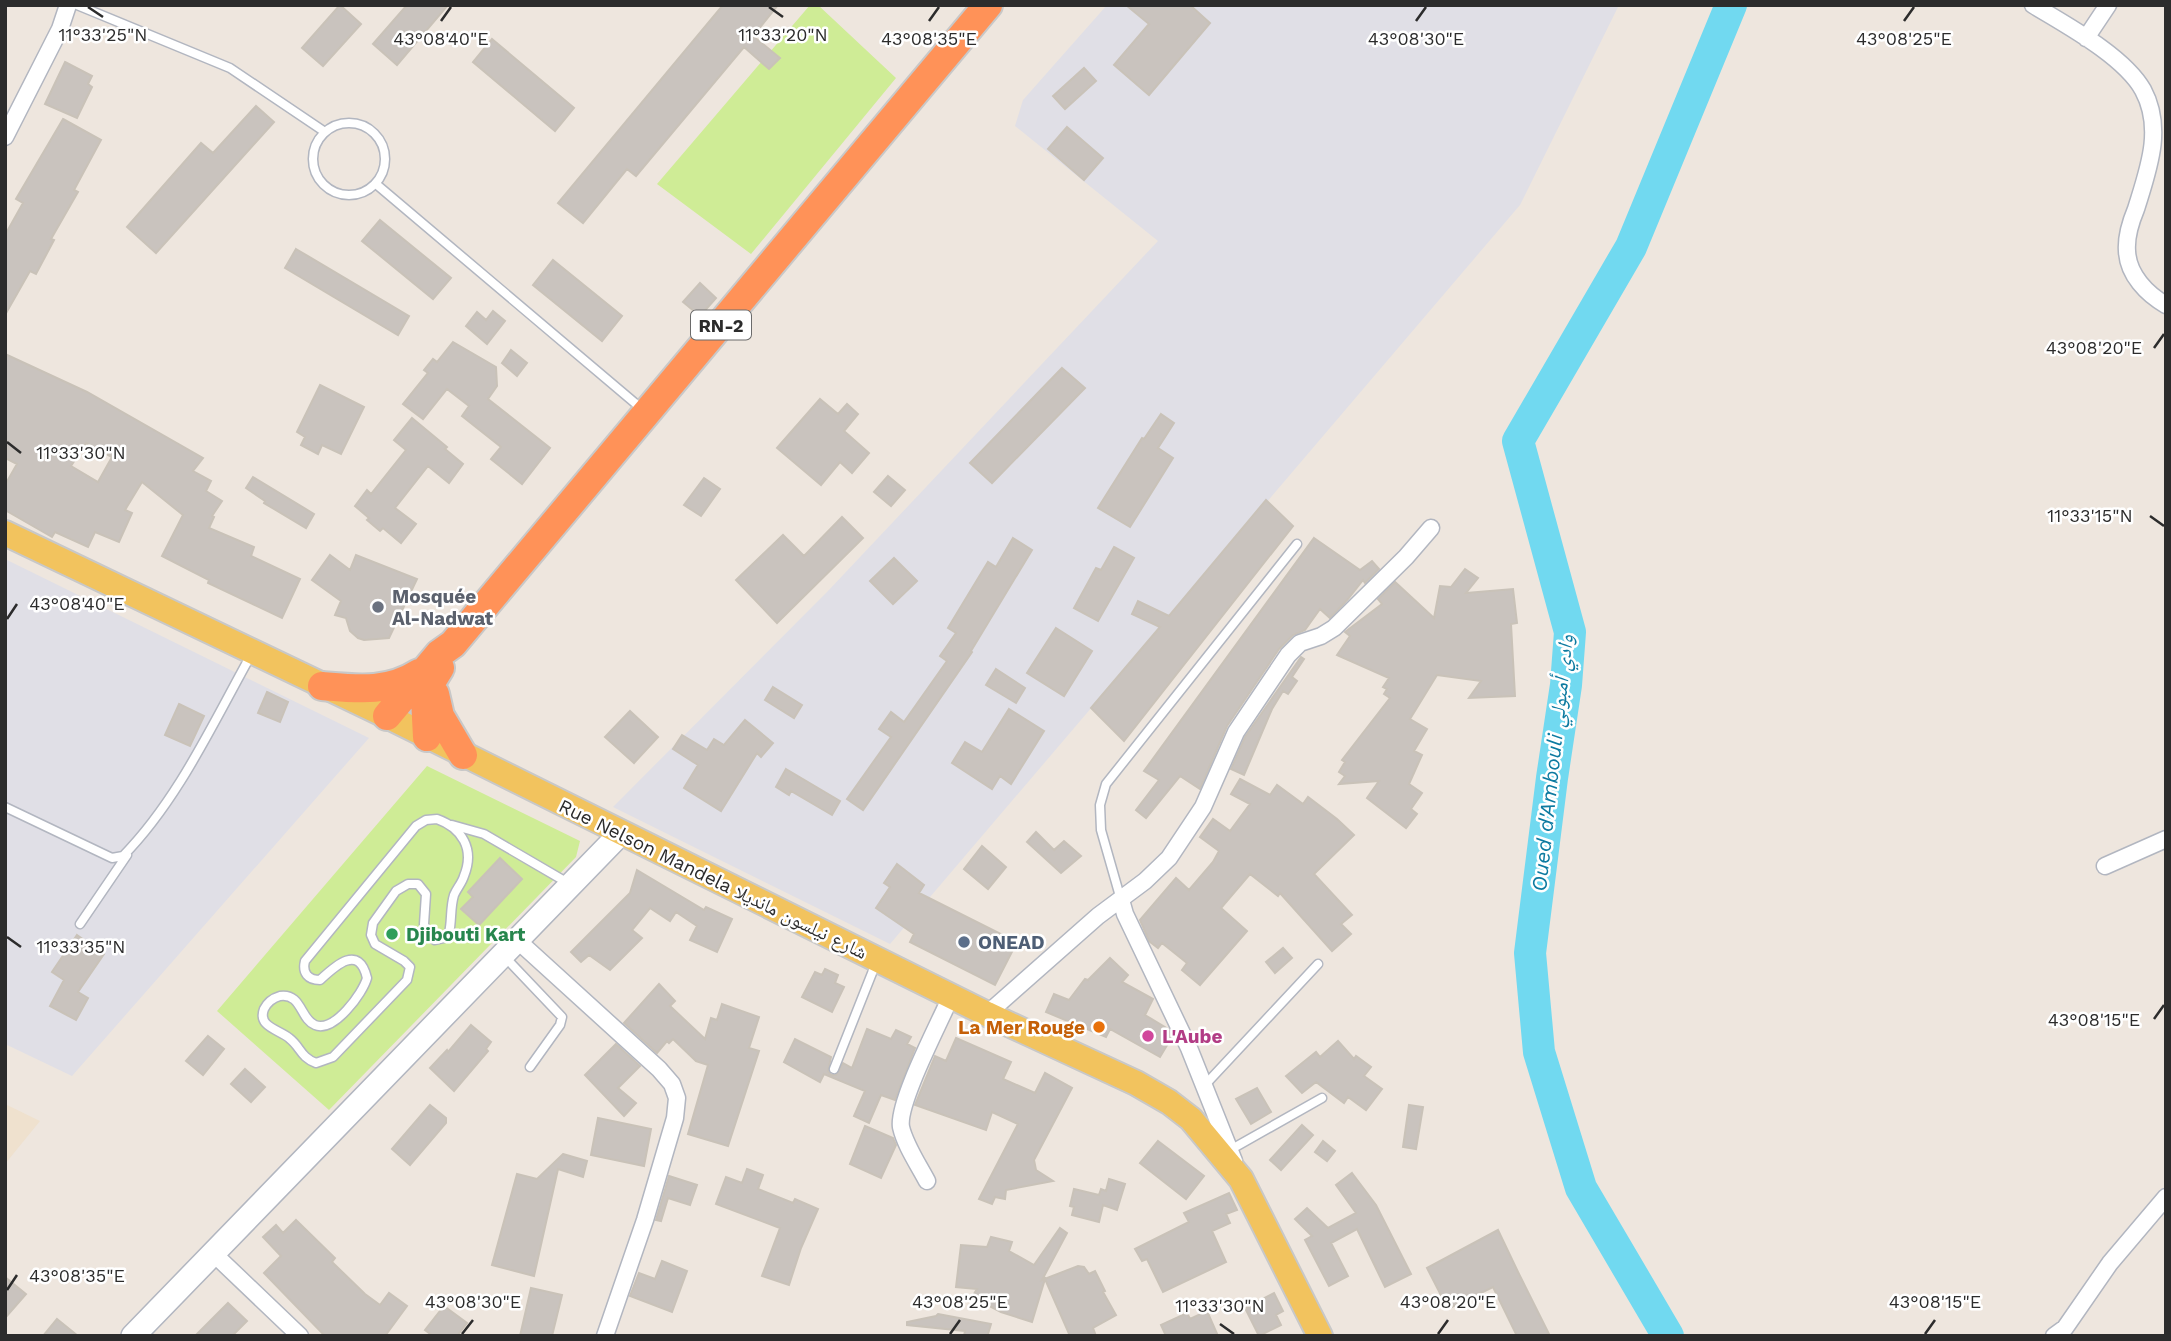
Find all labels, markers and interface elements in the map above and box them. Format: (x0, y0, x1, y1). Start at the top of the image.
text: 11°33'25"N (59, 24, 147, 45)
text: 11°33'20"N (738, 24, 828, 45)
text: 43°08'40"E (393, 28, 489, 49)
text: 43°08'35"E (881, 28, 977, 49)
text: 43°08'30"E (1368, 28, 1464, 49)
text: 43°08'25"E (1856, 28, 1952, 49)
road number: RN-2 (691, 310, 751, 340)
text: 43°08'20"E (2046, 337, 2142, 358)
text: 11°33'30"N (36, 442, 126, 463)
text: 11°33'15"N (2047, 505, 2133, 526)
place label: Mosquée Al-Nadwat (392, 585, 494, 630)
text: 43°08'40"E (29, 593, 125, 614)
marker: Mosquée Al-Nadwat (370, 599, 386, 615)
water label: Oued d'Ambouli وادي أمبولي (1526, 633, 1582, 893)
street label: Rue Nelson Mandela شارع نيلسون مانديلا (555, 794, 871, 964)
place label: Djibouti Kart (406, 923, 526, 946)
marker: Djibouti Kart (384, 926, 400, 942)
place label: ONEAD (978, 931, 1045, 954)
marker: ONEAD (956, 934, 972, 950)
text: 11°33'35"N (37, 936, 125, 957)
text: 43°08'15"E (2048, 1009, 2140, 1030)
place label: La Mer Rouge (958, 1016, 1085, 1039)
marker: La Mer Rouge (1091, 1019, 1107, 1035)
place label: L'Aube (1162, 1025, 1223, 1048)
marker: L'Aube (1140, 1028, 1156, 1044)
text: 43°08'35"E (29, 1265, 125, 1286)
text: 43°08'30"E (425, 1291, 521, 1312)
text: 43°08'25"E (912, 1291, 1008, 1312)
text: 43°08'20"E (1400, 1291, 1496, 1312)
text: 43°08'15"E (1889, 1291, 1981, 1312)
text: 11°33'30"N (1175, 1295, 1265, 1316)

